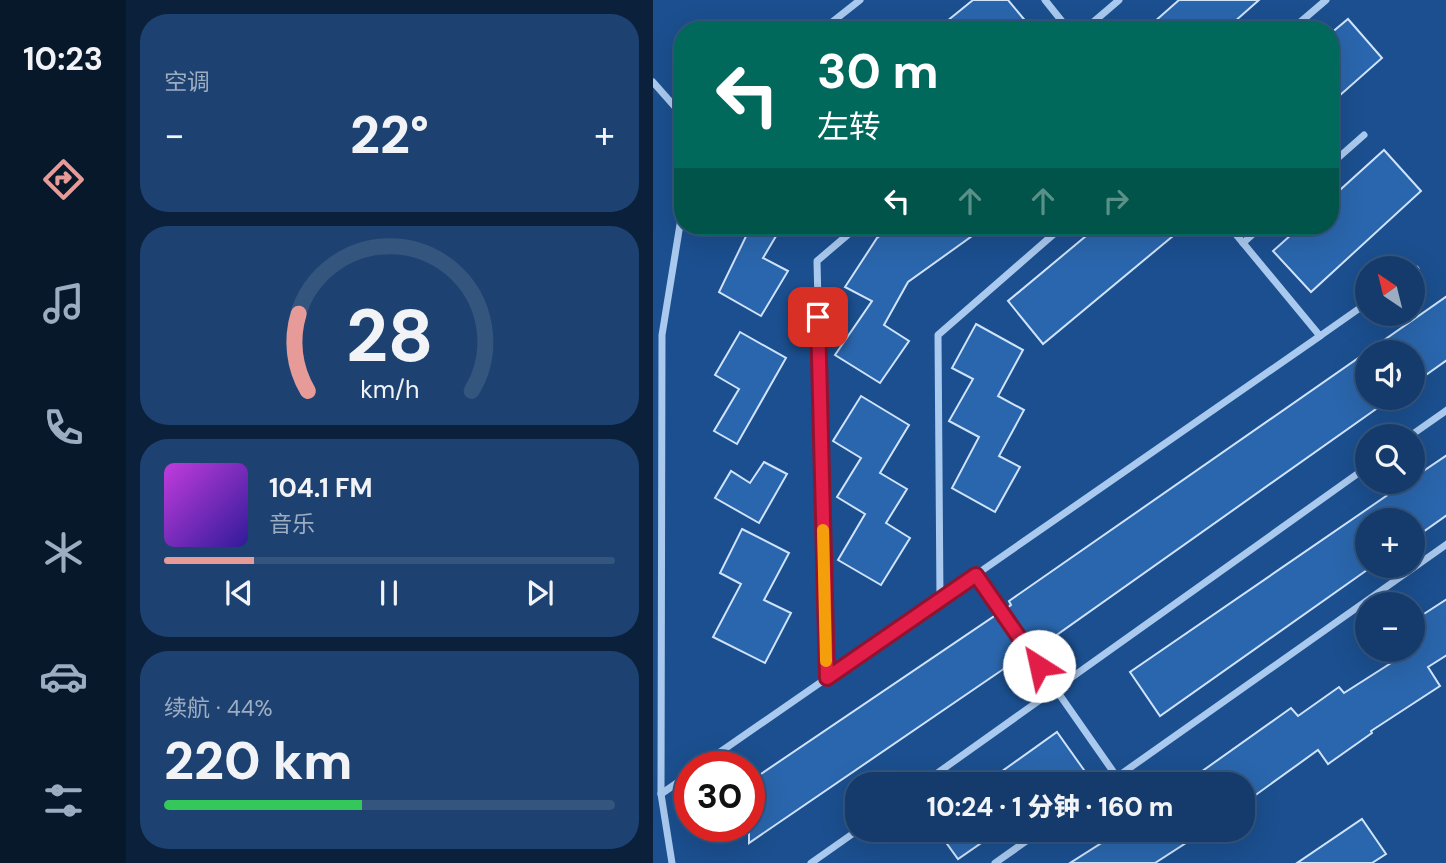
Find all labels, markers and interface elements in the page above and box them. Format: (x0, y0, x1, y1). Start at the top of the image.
text: 10:23 (23, 38, 103, 80)
text: 30 m (817, 39, 939, 103)
icon: left (702, 49, 793, 140)
text: 空调 (164, 67, 210, 97)
text: 22° (350, 101, 429, 169)
text: 左转 (817, 106, 881, 148)
text: − (164, 110, 185, 160)
text: + (594, 110, 615, 160)
icon: directions (39, 155, 88, 204)
icon: left (878, 182, 916, 220)
icon: ahead (951, 182, 989, 220)
icon: ahead (1024, 182, 1062, 220)
icon: right (1097, 182, 1135, 220)
north arrow (1355, 256, 1425, 326)
map controls (1355, 256, 1425, 662)
icon: music (39, 279, 88, 328)
pin (788, 287, 848, 347)
text: 28 (346, 290, 433, 385)
icon: arrive (799, 298, 837, 336)
button: sound (1355, 340, 1425, 410)
text: km/h (360, 373, 419, 406)
icon: phone (39, 403, 88, 452)
button: search (1355, 424, 1425, 494)
text: 104.1 FM (269, 471, 372, 505)
button: + (1355, 508, 1425, 578)
text: 音乐 (269, 509, 315, 539)
icon: climate (39, 528, 88, 577)
icon: previous (220, 574, 258, 612)
icon: pause (370, 574, 408, 612)
icon: next (521, 574, 559, 612)
button: − (1355, 592, 1425, 662)
position arrow (1002, 629, 1076, 703)
icon: car (39, 652, 88, 701)
text: 续航 · 44% (164, 693, 273, 723)
text: 220 km (164, 727, 352, 795)
speed limit sign: 30 (674, 751, 765, 842)
icon: filters (39, 776, 88, 825)
text: 10:24 · 1 分钟 · 160 m (927, 790, 1173, 824)

